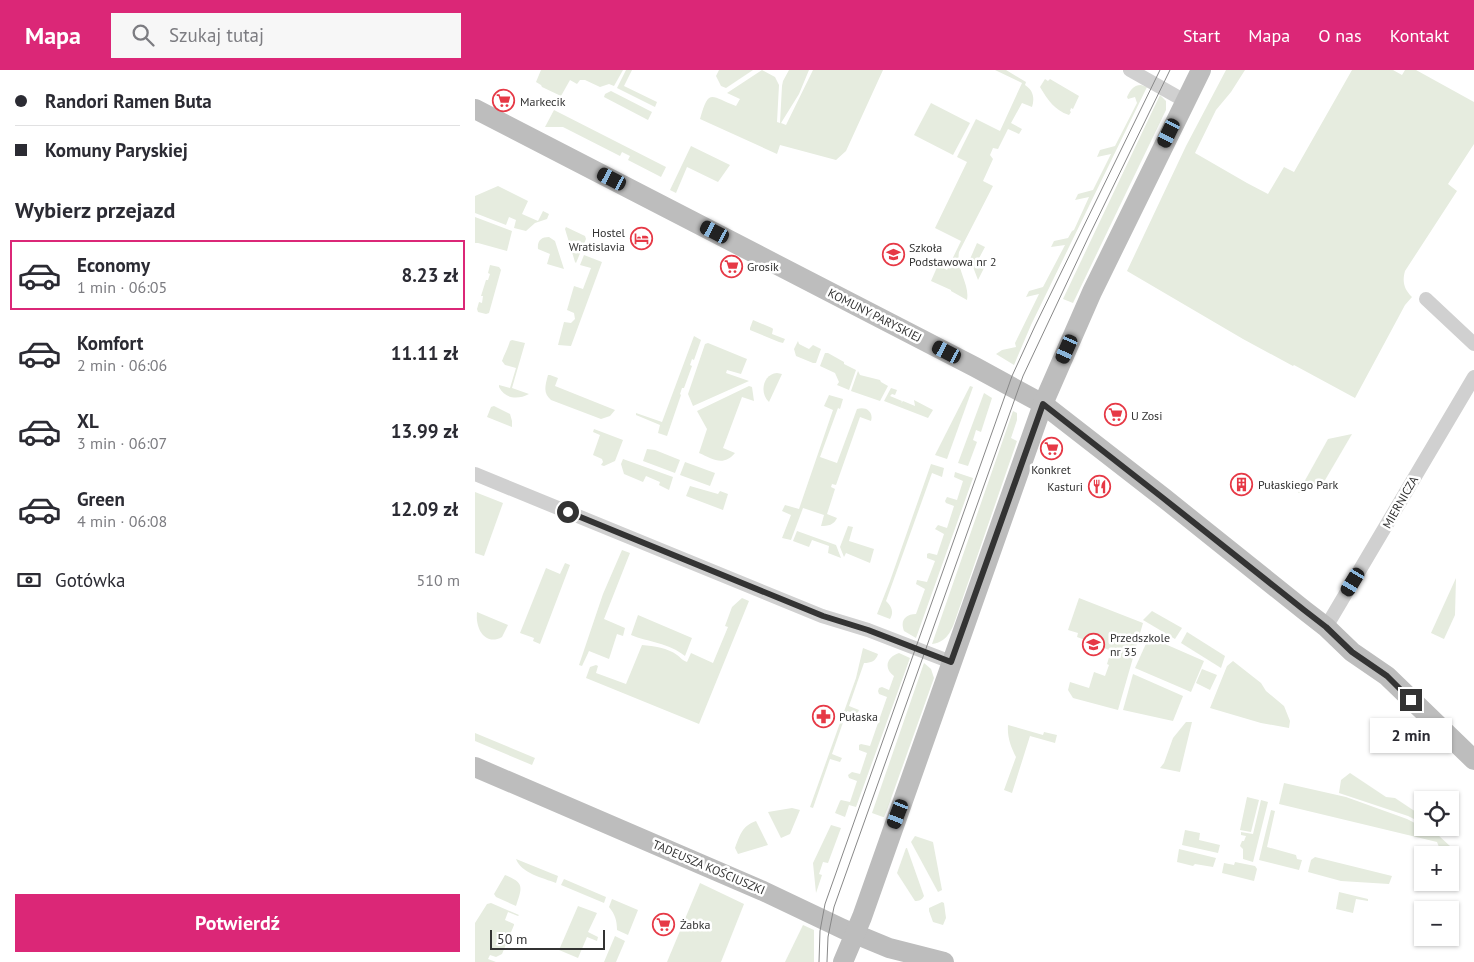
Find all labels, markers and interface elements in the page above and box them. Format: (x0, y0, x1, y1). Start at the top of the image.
search box (111, 13, 461, 58)
text: Mapa (25, 20, 81, 51)
icon: search (129, 21, 157, 49)
text: Szukaj tutaj (169, 23, 264, 47)
text: Start (1183, 24, 1220, 47)
text: Mapa (1248, 24, 1290, 47)
text: O nas (1318, 24, 1362, 47)
text: Kontakt (1390, 24, 1449, 47)
text: Randori Ramen Buta (45, 89, 212, 113)
supermarket icon: Markecik (492, 89, 516, 113)
place label: Markecik (520, 94, 566, 109)
car (1155, 116, 1182, 150)
text: Komuny Paryskiej (45, 138, 188, 162)
car (595, 166, 628, 192)
text: Wybierz przejazd (15, 196, 175, 224)
car (698, 219, 731, 245)
place label: Hostel Wratislavia (569, 225, 625, 254)
hotel icon: Hostel Wratislavia (629, 227, 653, 251)
place label: Szkoła Podstawowa nr 2 (909, 240, 997, 269)
school or university icon: Szkoła Podstawowa nr 2 (881, 242, 905, 266)
icon: car (17, 253, 62, 298)
text: Economy (77, 253, 150, 277)
supermarket icon: Grosik (719, 254, 743, 278)
place label: Grosik (747, 259, 779, 274)
text: 8.23 zł (401, 263, 458, 287)
text: 1 min · 06:05 (77, 277, 167, 297)
street label: KOMUNY PARYSKIEJ (826, 285, 924, 345)
icon: car (17, 331, 62, 376)
text: Komfort (77, 331, 143, 355)
car (1054, 332, 1079, 366)
car (930, 339, 963, 365)
text: 11.11 zł (391, 341, 458, 365)
text: 2 min · 06:06 (77, 355, 167, 375)
supermarket icon: U Zosi (1103, 403, 1127, 427)
place label: U Zosi (1131, 408, 1162, 423)
icon: car (17, 409, 62, 454)
text: XL (77, 409, 99, 433)
text: 13.99 zł (391, 419, 458, 443)
text: 3 min · 06:07 (77, 433, 167, 453)
supermarket icon: Konkret (1039, 436, 1063, 460)
place label: Konkret (1031, 462, 1071, 477)
building icon: Pułaskiego Park (1230, 472, 1254, 496)
street label: MIERNICZA (1379, 473, 1421, 531)
restaurant icon: Kasturi (1087, 474, 1111, 498)
place label: Pułaskiego Park (1258, 477, 1339, 492)
place label: Kasturi (1047, 479, 1083, 494)
icon: car (17, 487, 62, 532)
text: Green (77, 487, 125, 511)
text: 12.09 zł (391, 497, 458, 521)
route start (557, 501, 579, 523)
text: 4 min · 06:08 (77, 511, 167, 531)
car (1338, 565, 1367, 599)
icon: cash (15, 566, 43, 594)
text: Gotówka (55, 568, 126, 592)
text: 510 m (417, 570, 460, 590)
place label: Przedszkole nr 35 (1110, 630, 1170, 659)
school or university icon: Przedszkole nr 35 (1082, 632, 1106, 656)
route end (1400, 689, 1422, 711)
pharmacy icon: Pułaska (811, 704, 835, 728)
place label: Pułaska (839, 709, 878, 724)
callout: 2 min (1370, 718, 1452, 752)
text: 2 min (1391, 725, 1431, 745)
map controls (1414, 791, 1459, 946)
button: locate (1414, 791, 1459, 836)
car (885, 797, 910, 831)
street label: TADEUSZA KOŚCIUSZKI (651, 837, 767, 897)
button: + (1414, 846, 1459, 891)
button: Potwierdź (15, 894, 460, 952)
button: − (1414, 901, 1459, 946)
supermarket icon: Żabka (652, 912, 676, 936)
place label: Żabka (680, 917, 710, 932)
scale bar (490, 927, 605, 950)
text: 50 m (497, 930, 527, 948)

